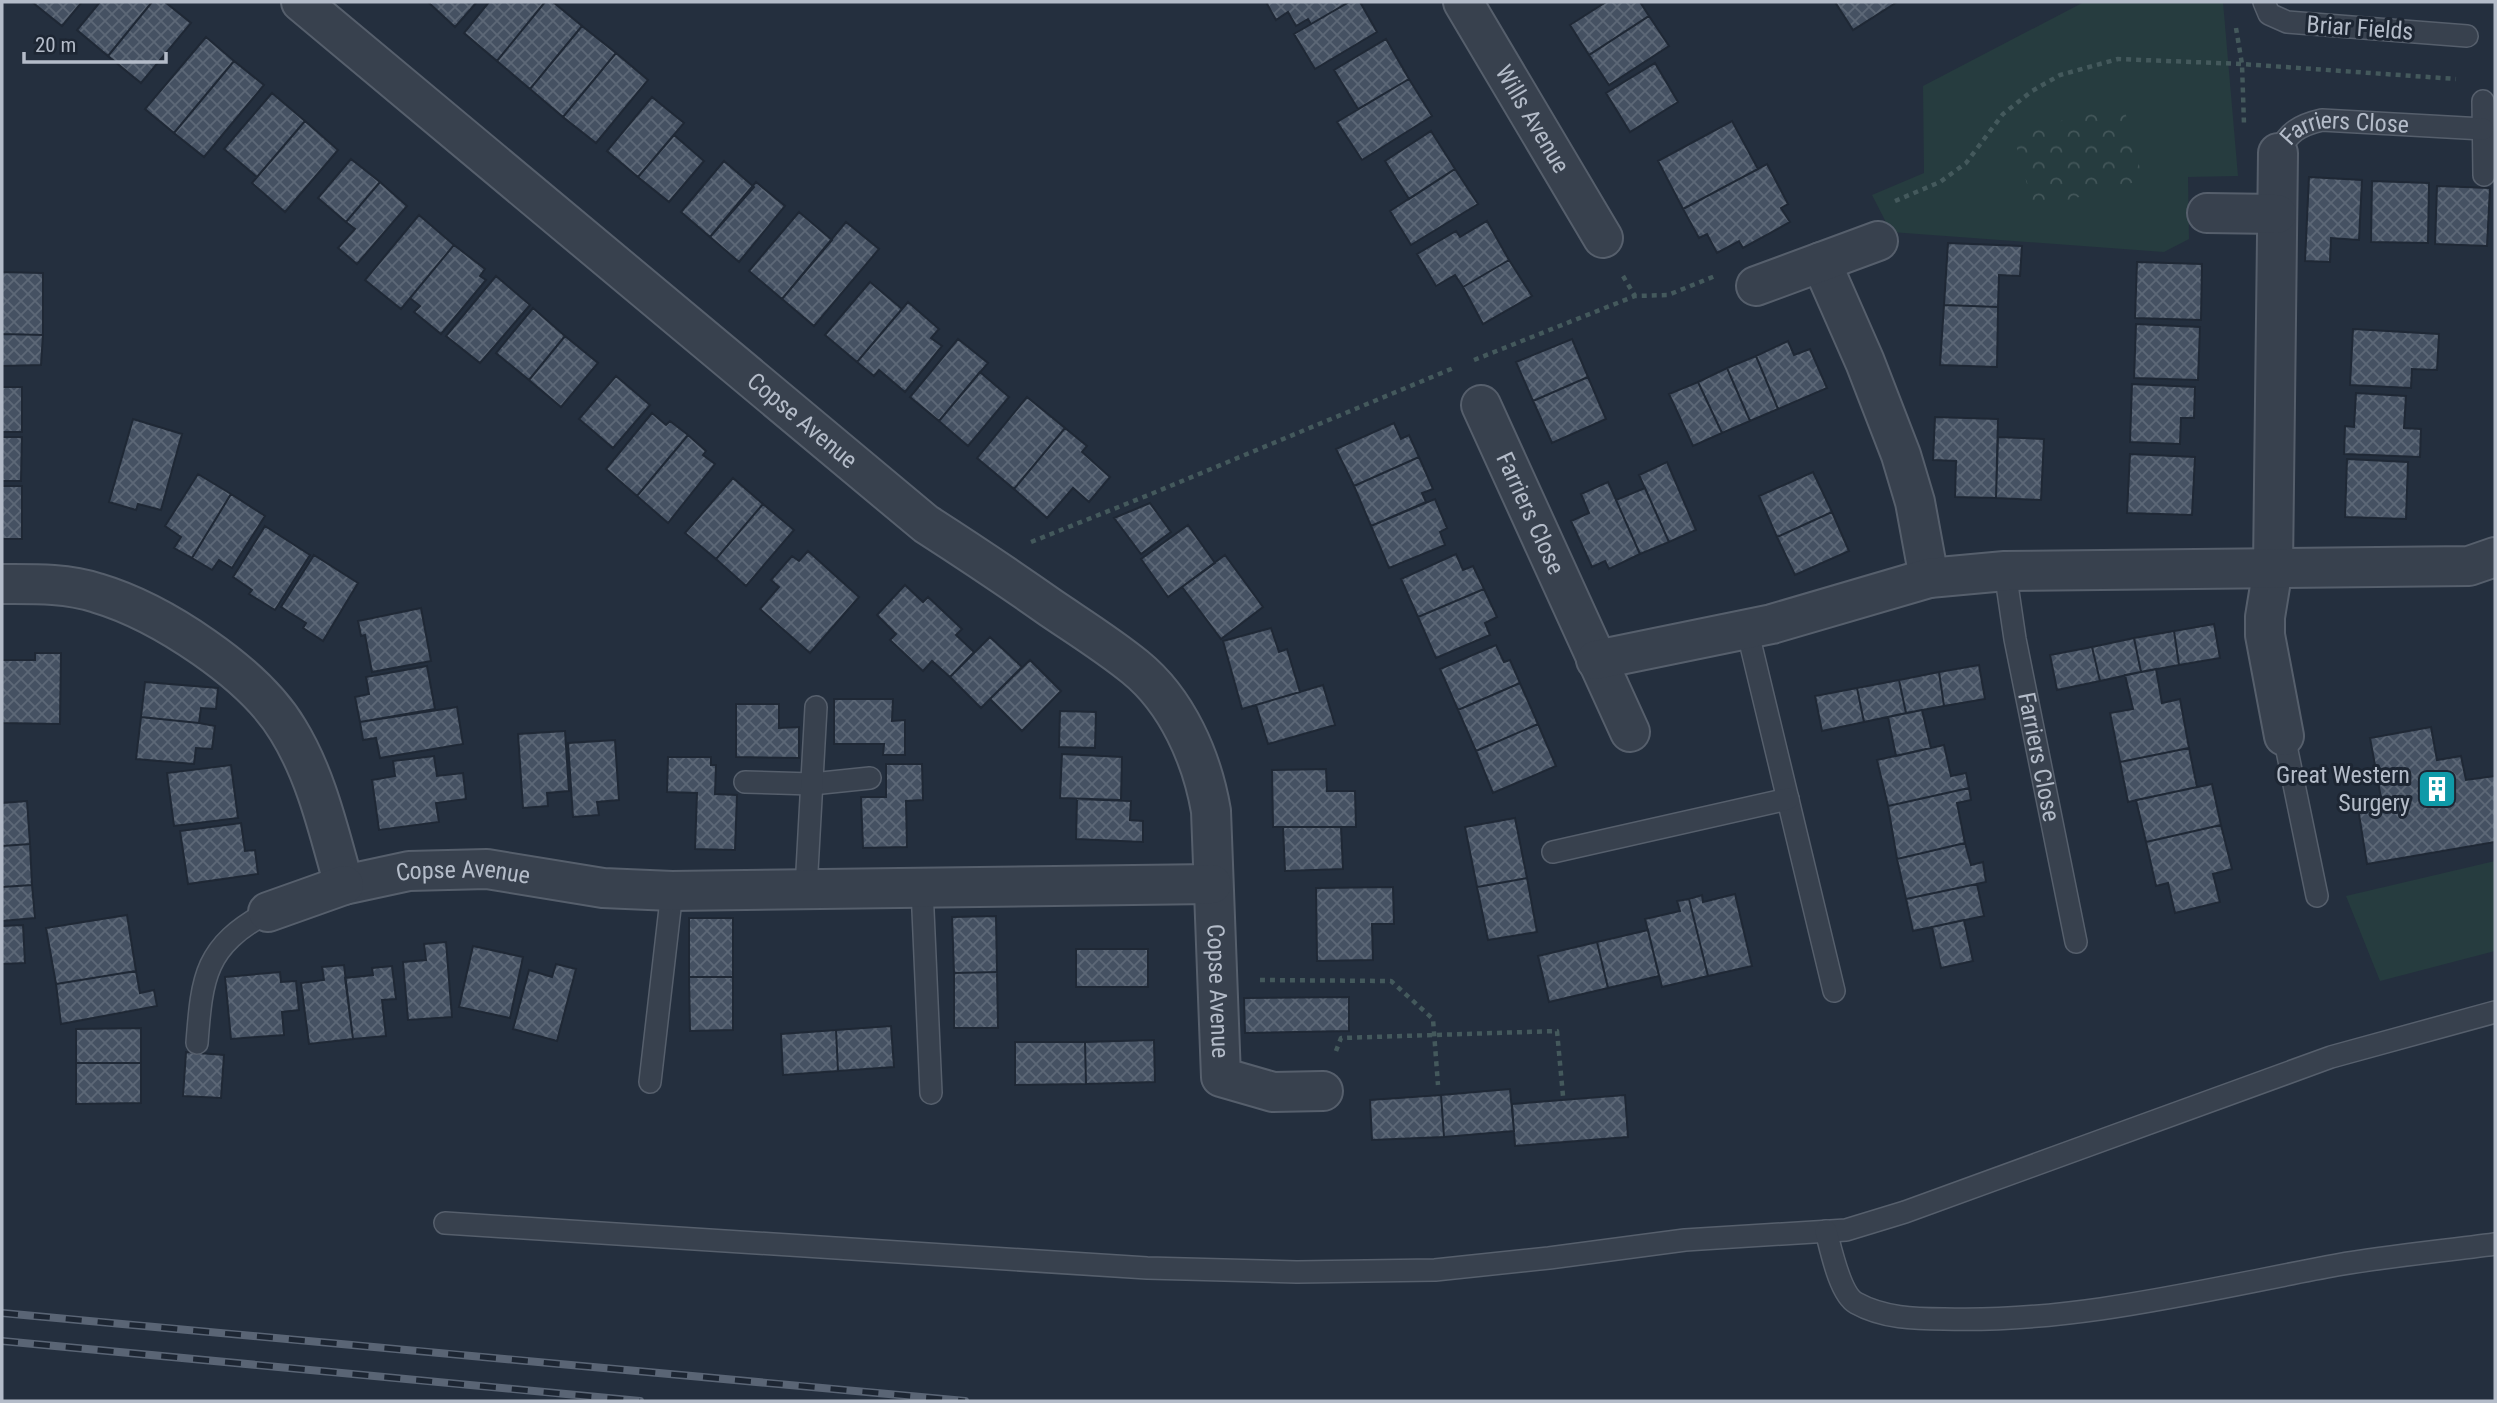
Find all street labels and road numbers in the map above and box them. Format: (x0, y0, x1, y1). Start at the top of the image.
street label: Briar Fields (2306, 10, 2414, 46)
street label: Wills Avenue (1490, 60, 1575, 178)
street label: Farriers Close (2274, 106, 2410, 151)
street label: Copse Avenue (742, 367, 863, 474)
street label: Farriers Close (1490, 448, 1570, 579)
street label: Farriers Close (2012, 690, 2065, 824)
street label: Copse Avenue (393, 855, 532, 890)
street label: Copse Avenue (1201, 923, 1234, 1059)

